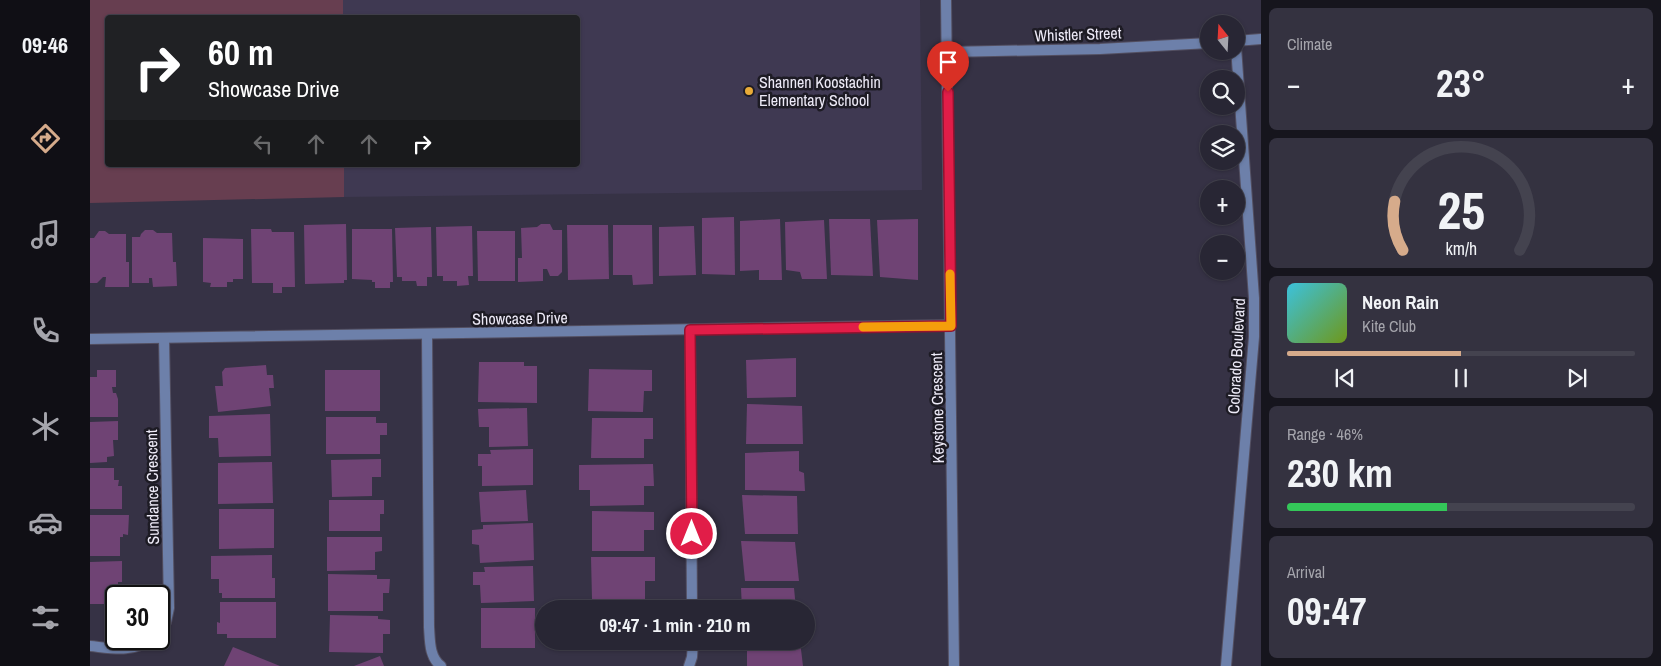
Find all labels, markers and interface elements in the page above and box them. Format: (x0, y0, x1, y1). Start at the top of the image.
north arrow (1200, 15, 1245, 60)
map controls (1200, 15, 1245, 280)
street label: Whistler Street (1034, 21, 1122, 47)
text: 60 m (208, 29, 273, 76)
text: 09:46 (22, 30, 68, 60)
text: Climate (1287, 33, 1332, 55)
icon: right (125, 35, 190, 100)
pin (927, 41, 969, 92)
icon: arrive (934, 48, 962, 76)
text: 23° (1436, 58, 1486, 109)
text: − (1287, 65, 1300, 103)
text: + (1622, 65, 1635, 103)
button: search (1200, 70, 1245, 115)
place label: Shannen Koostachin Elementary School (759, 71, 881, 111)
text: Showcase Drive (208, 74, 339, 104)
marker: Shannen Koostachin Elementary School (743, 85, 755, 97)
icon: directions (28, 121, 63, 156)
button: layers (1200, 125, 1245, 170)
icon: left (249, 130, 277, 158)
icon: ahead (302, 130, 330, 158)
icon: ahead (355, 130, 383, 158)
icon: right (408, 130, 436, 158)
text: 25 (1437, 175, 1485, 245)
button: + (1200, 180, 1245, 225)
icon: music (28, 217, 63, 252)
button: − (1200, 235, 1245, 280)
text: km/h (1445, 237, 1477, 261)
text: Neon Rain (1362, 289, 1439, 315)
street label: Colorado Boulevard (1222, 298, 1250, 414)
street label: Showcase Drive (472, 306, 568, 330)
icon: phone (28, 313, 63, 348)
text: Kite Club (1362, 315, 1416, 337)
street label: Keystone Crescent (925, 352, 949, 464)
icon: previous (1331, 364, 1359, 392)
icon: pause (1447, 364, 1475, 392)
icon: next (1563, 364, 1591, 392)
icon: climate (28, 409, 63, 444)
text: Range · 46% (1287, 423, 1363, 445)
street label: Sundance Crescent (140, 429, 164, 545)
text: 230 km (1287, 448, 1393, 499)
icon: car (28, 505, 63, 540)
position arrow (665, 507, 717, 559)
text: Arrival (1287, 561, 1325, 583)
speed limit sign: 30 (105, 585, 170, 650)
text: 09:47 (1287, 586, 1367, 637)
icon: filters (28, 600, 63, 635)
text: 09:47 · 1 min · 210 m (600, 612, 750, 638)

